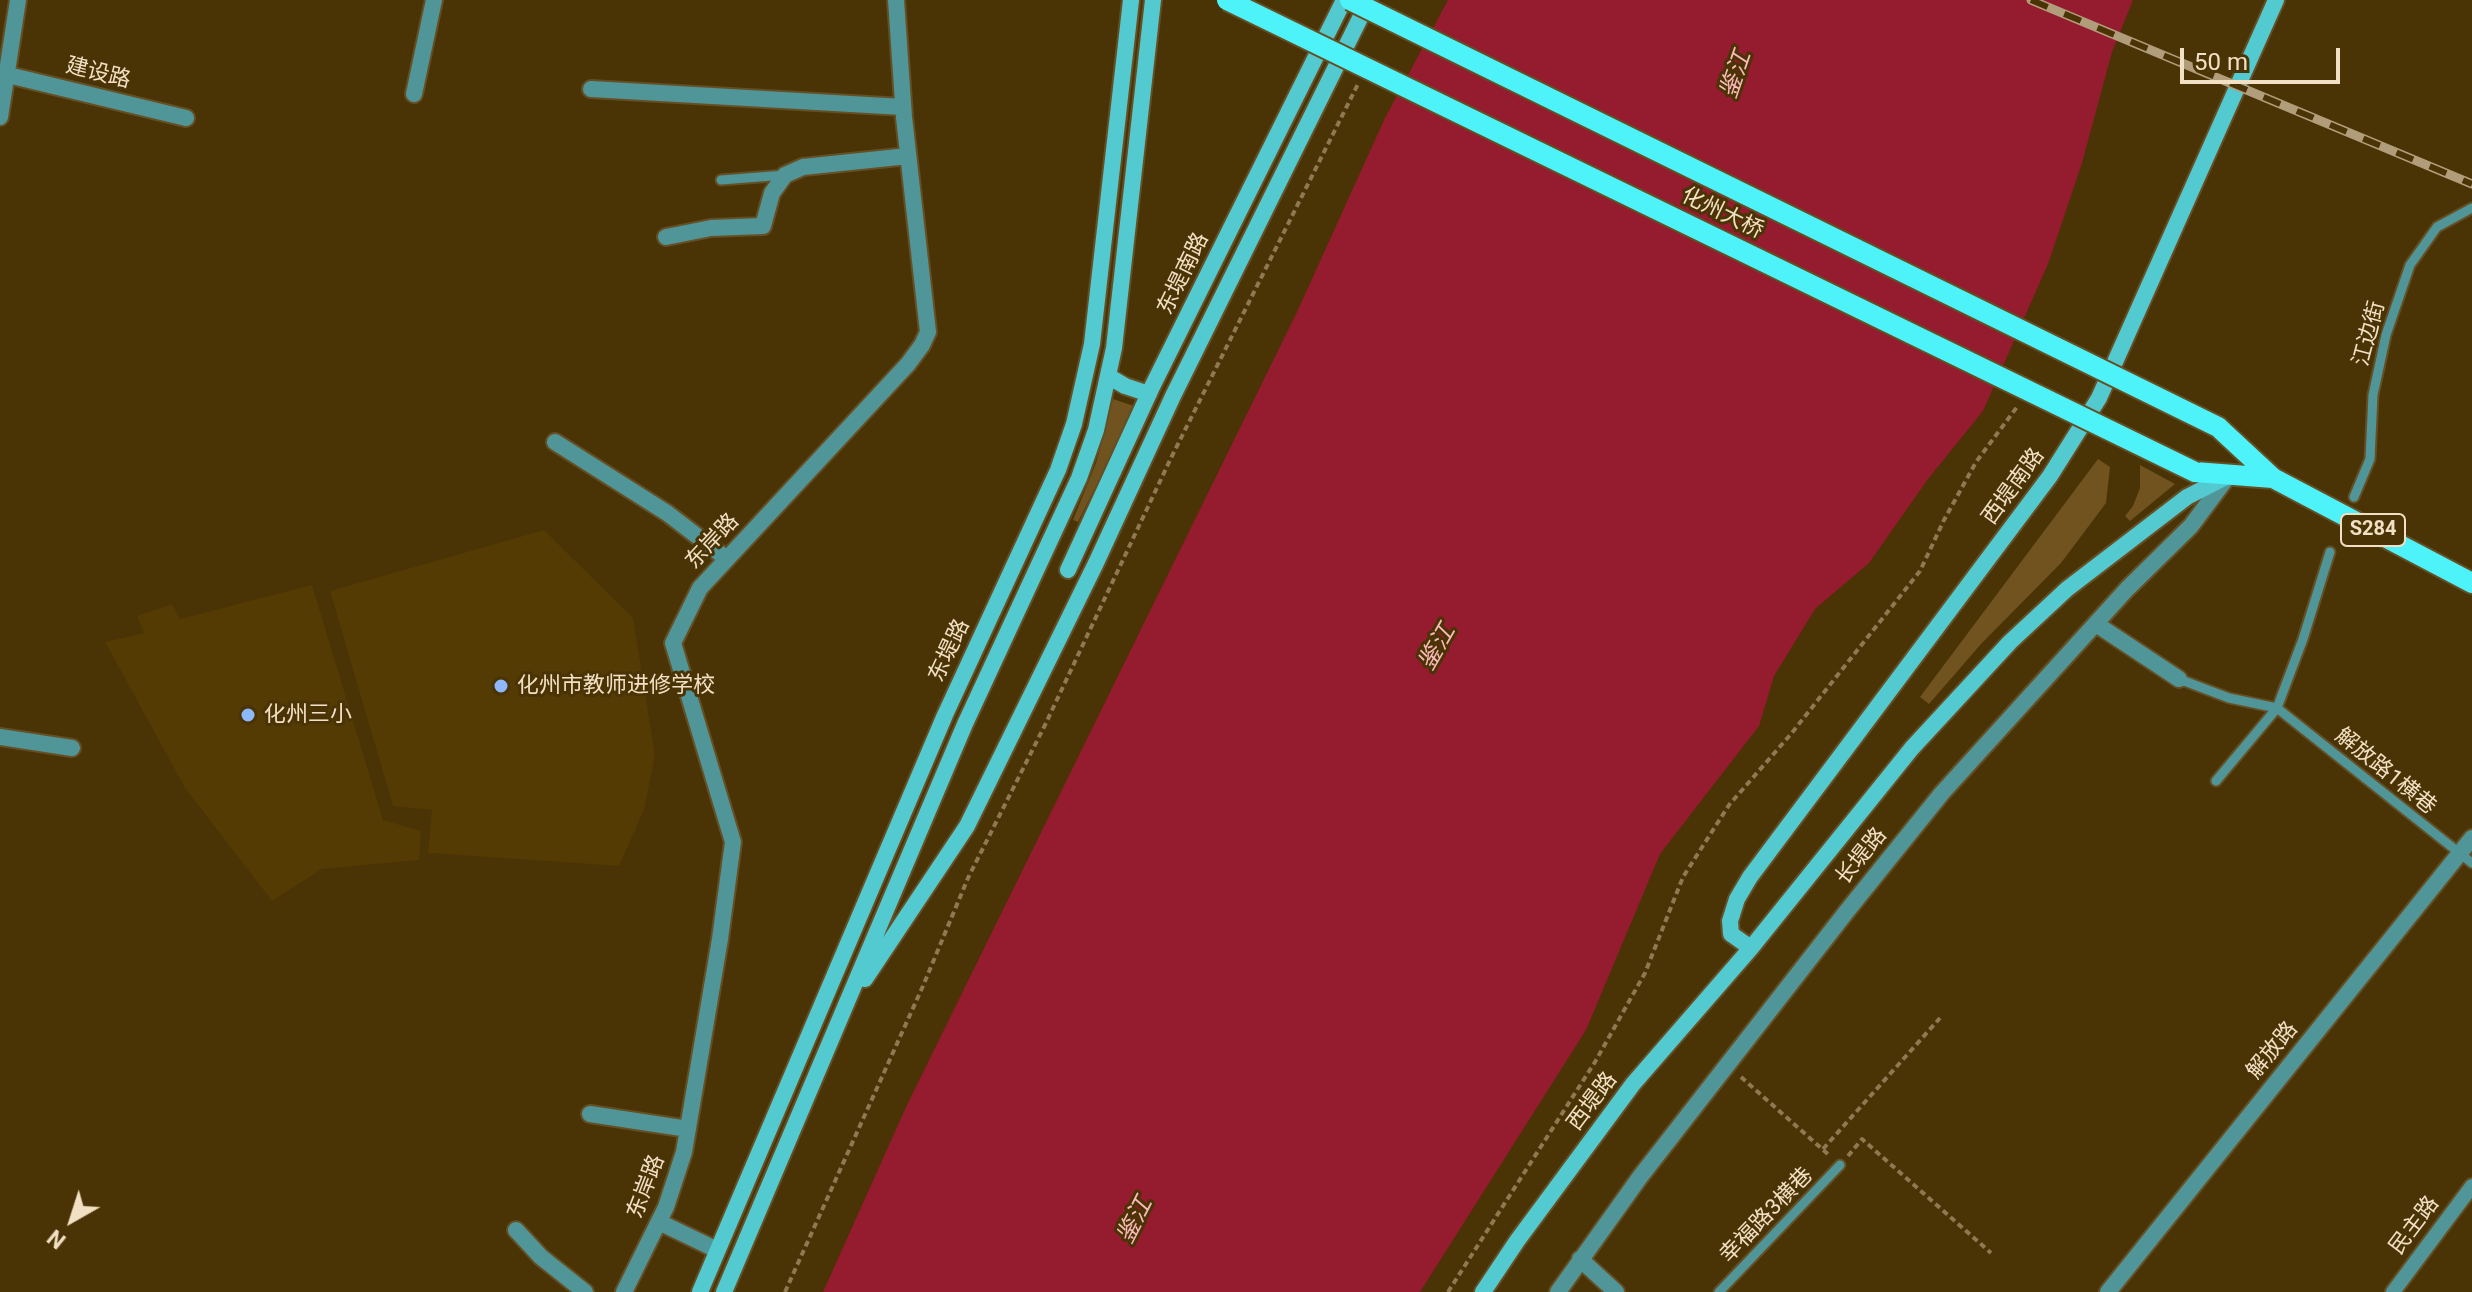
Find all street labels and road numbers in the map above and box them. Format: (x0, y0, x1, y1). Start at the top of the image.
street label: 建设路 (63, 53, 133, 95)
street label: 化州大桥 (1677, 183, 1767, 245)
street label: 东堤南路 (1153, 229, 1215, 319)
street label: 江边街 (2349, 299, 2391, 369)
street label: 西堤南路 (1977, 444, 2051, 530)
street label: 东岸路 (681, 509, 745, 575)
road number: S284 (2341, 514, 2405, 546)
street label: 东堤路 (924, 616, 976, 686)
street label: 解放路1横巷 (2329, 723, 2441, 821)
street label: 长堤路 (1831, 823, 1893, 891)
street label: 解放路 (2242, 1017, 2304, 1085)
street label: 西堤路 (1563, 1068, 1623, 1136)
street label: 东岸路 (623, 1151, 671, 1223)
street label: 幸福路3横巷 (1715, 1163, 1819, 1269)
street label: 民主路 (2385, 1192, 2445, 1260)

